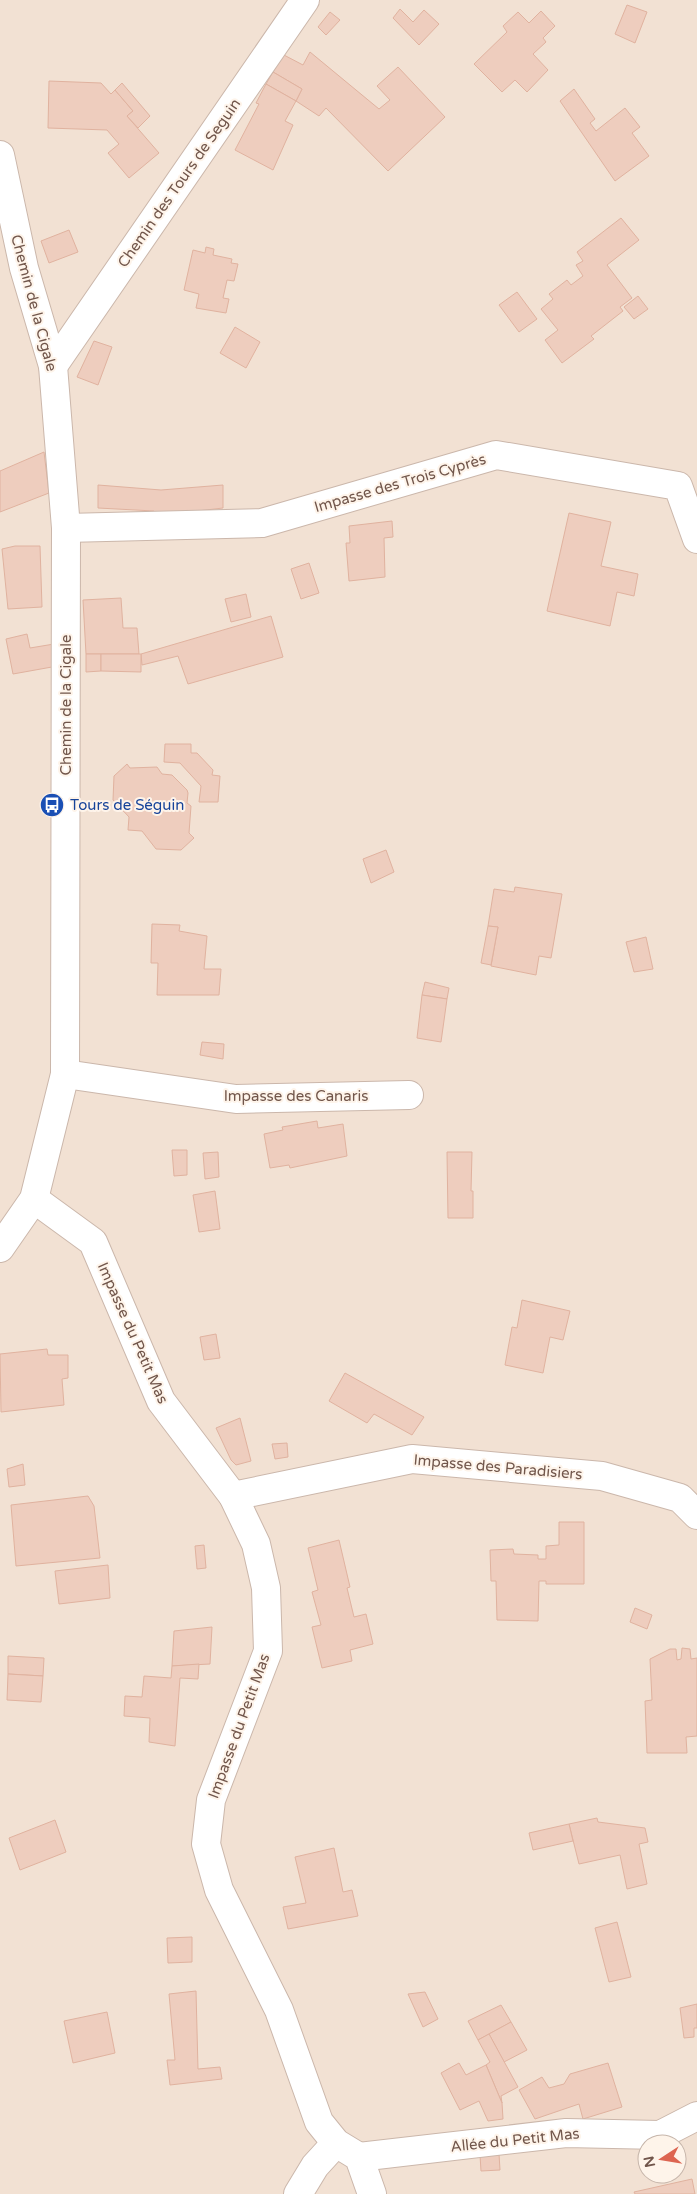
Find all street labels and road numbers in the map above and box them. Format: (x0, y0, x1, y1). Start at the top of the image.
street label: Chemin des Tours de Seguin (114, 95, 244, 271)
street label: Chemin de la Cigale (7, 233, 61, 373)
street label: Impasse des Trois Cyprès (312, 450, 488, 516)
street label: Chemin de la Cigale (57, 635, 75, 775)
street label: Impasse des Canaris (224, 1087, 368, 1105)
street label: Impasse du Petit Mas (94, 1260, 172, 1406)
street label: Impasse des Paradisiers (413, 1451, 583, 1483)
street label: Impasse du Petit Mas (204, 1651, 274, 1801)
street label: Allée du Petit Mas (450, 2124, 580, 2156)

